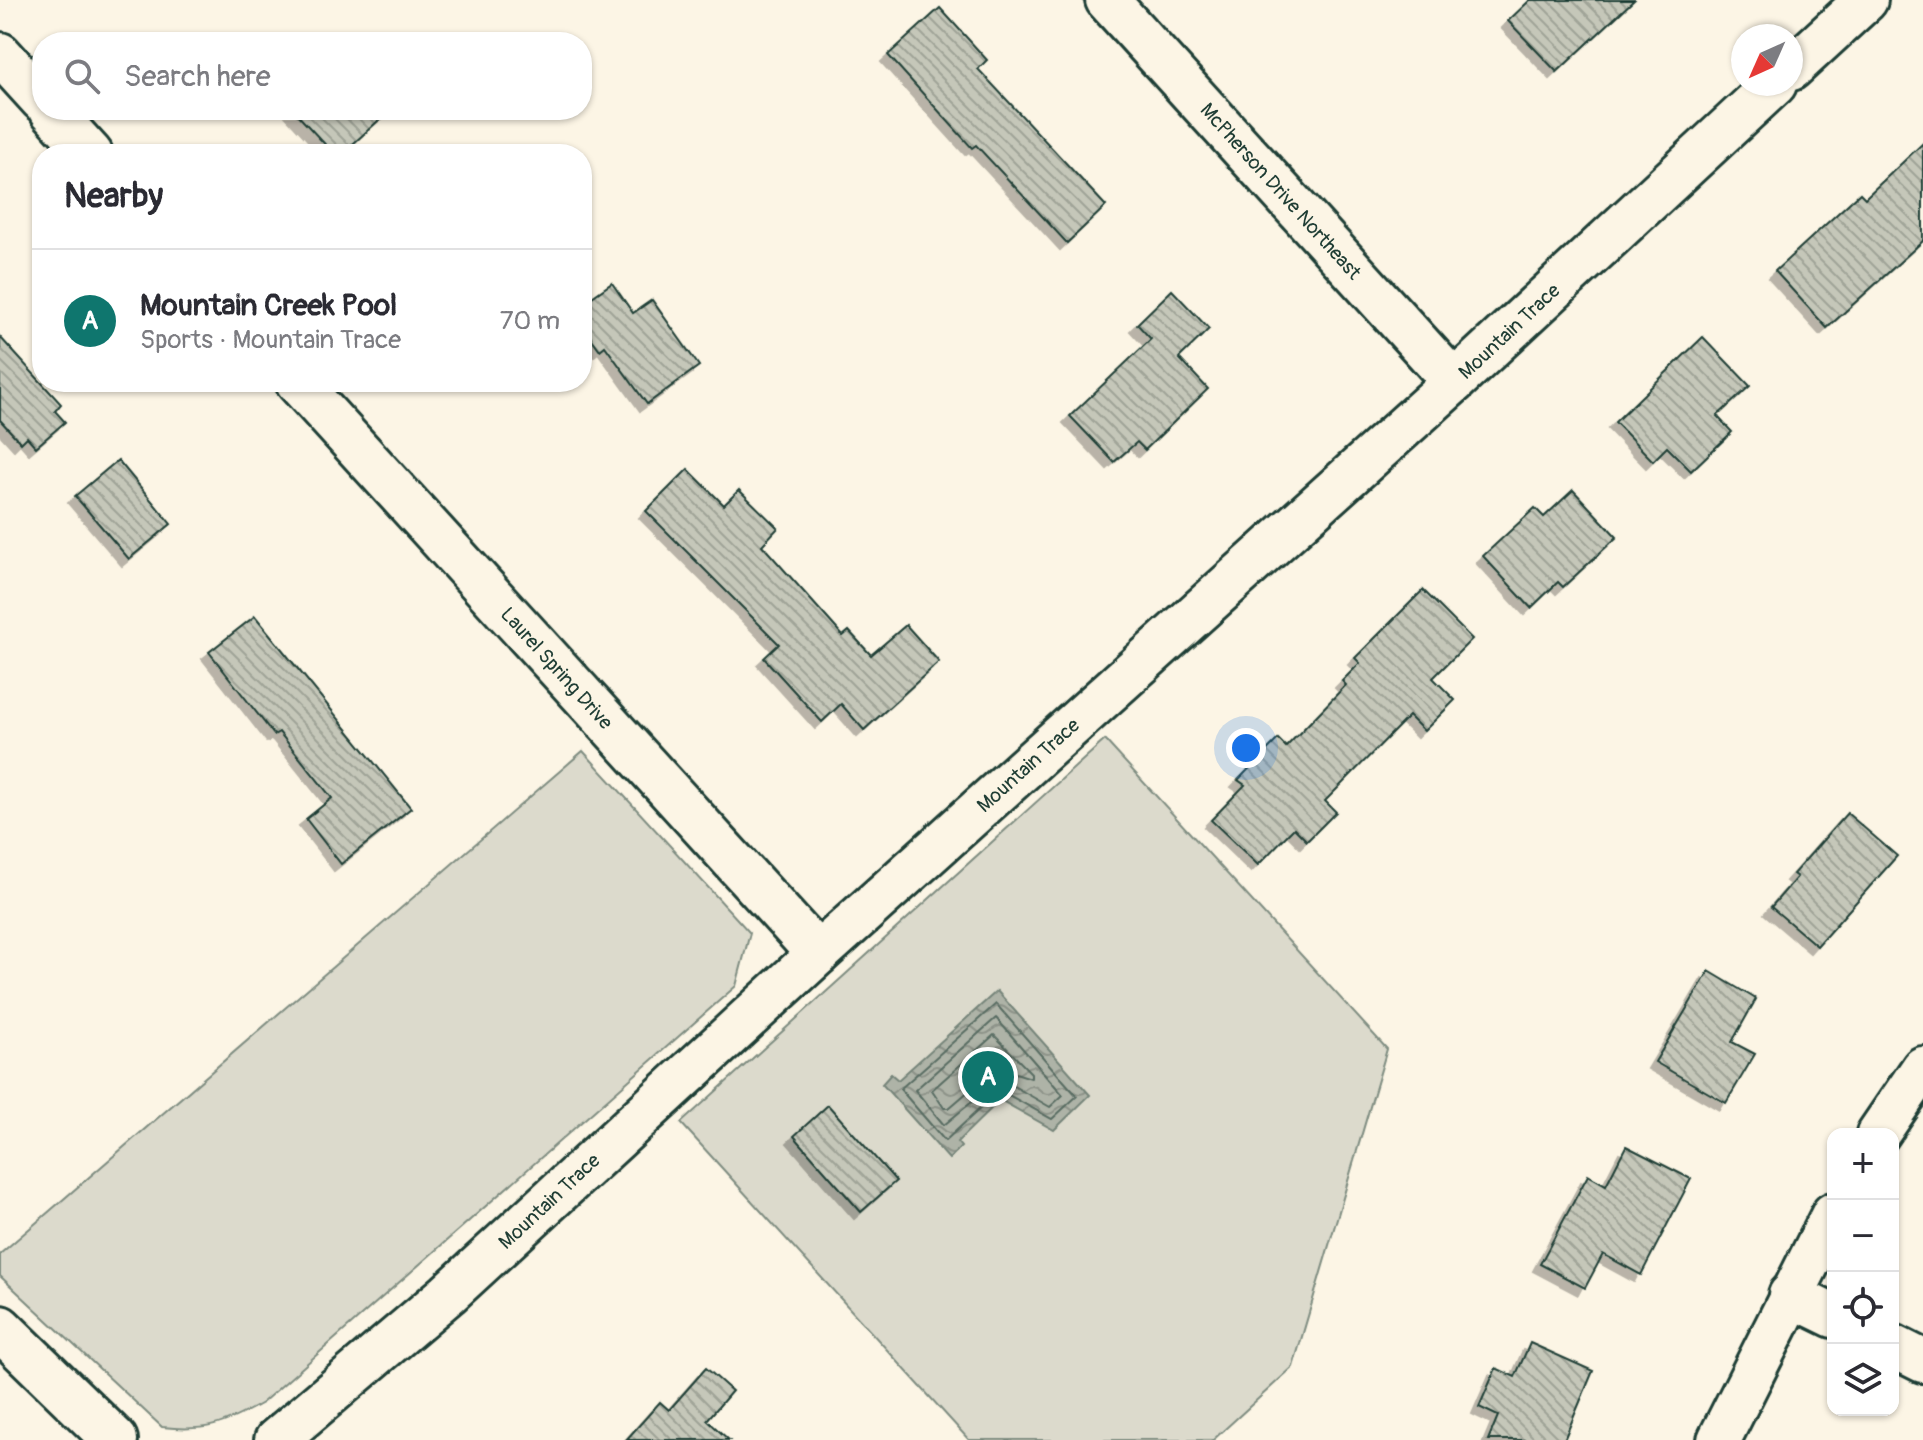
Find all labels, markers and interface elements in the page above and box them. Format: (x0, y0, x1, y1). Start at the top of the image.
north arrow (1731, 24, 1803, 96)
search box (32, 32, 592, 120)
icon: search (60, 54, 104, 98)
text: Search here (124, 58, 271, 95)
street label: McPherson Drive Northeast (1195, 98, 1367, 286)
text: Nearby (64, 175, 163, 218)
street label: Mountain Trace (1453, 278, 1565, 385)
text: Mountain Creek Pool (140, 287, 397, 324)
text: A (82, 305, 98, 337)
text: 70 m (500, 305, 560, 337)
text: Sports · Mountain Trace (140, 324, 401, 356)
street label: Laurel Spring Drive (495, 602, 618, 735)
street label: Mountain Trace (972, 713, 1085, 818)
your location (1226, 728, 1266, 768)
pin: A (962, 1047, 1014, 1107)
map controls (1827, 1128, 1899, 1416)
button: + (1827, 1128, 1899, 1200)
street label: Mountain Trace (493, 1148, 605, 1255)
button: − (1827, 1200, 1899, 1272)
button: locate (1827, 1272, 1899, 1344)
button: layers (1827, 1344, 1899, 1416)

